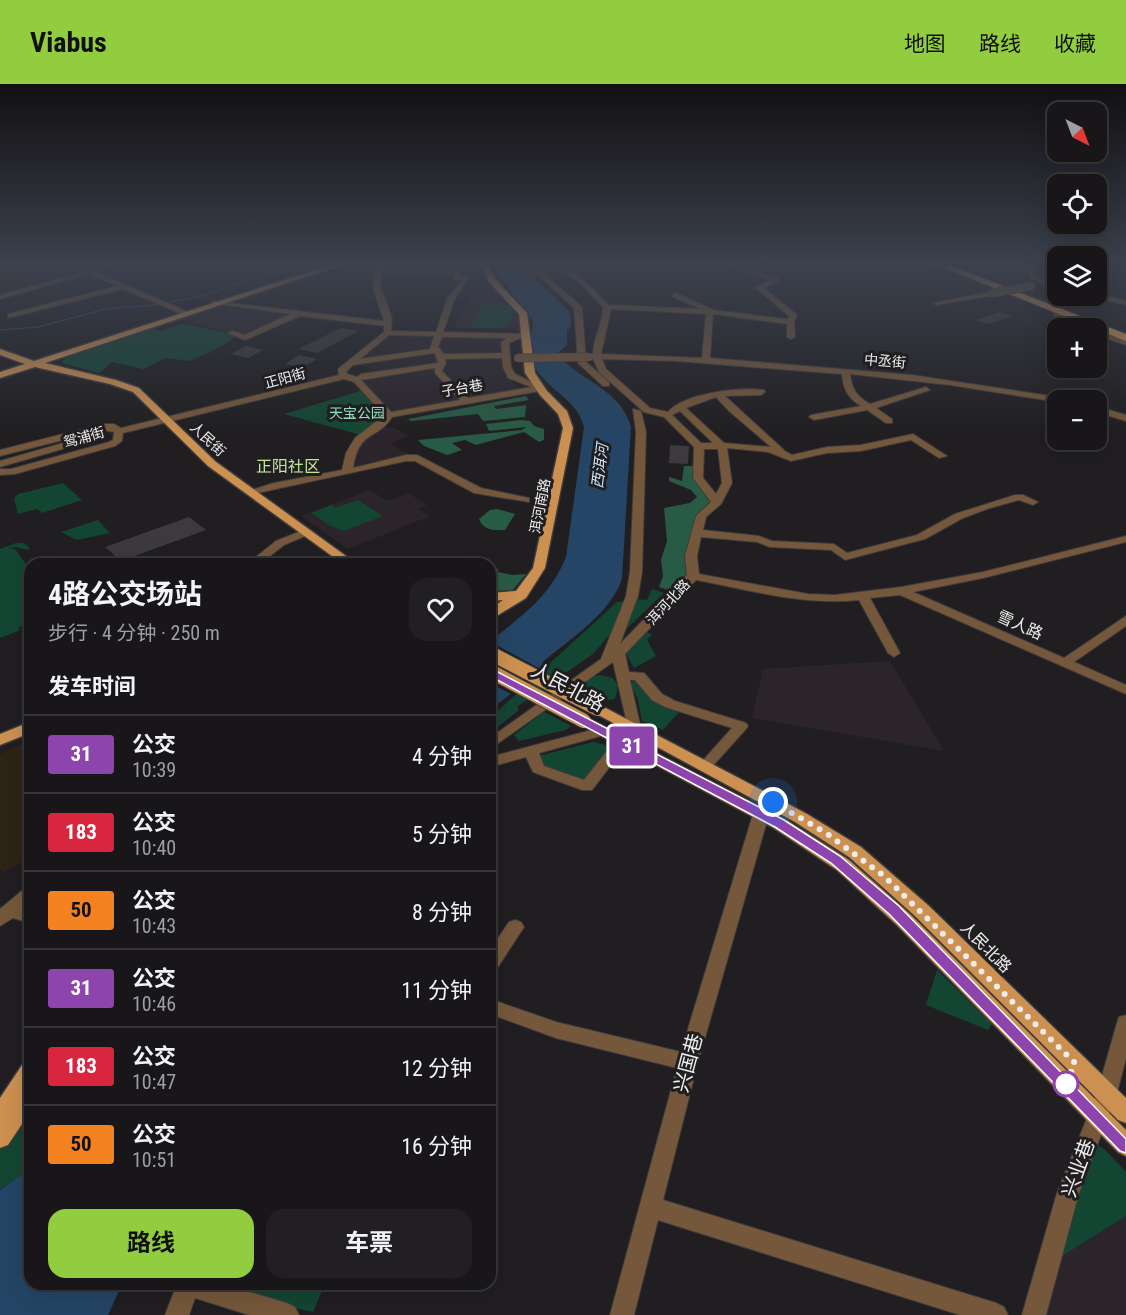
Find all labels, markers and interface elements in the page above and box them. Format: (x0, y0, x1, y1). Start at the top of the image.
text: Viabus (30, 26, 107, 59)
text: 地图 (904, 32, 946, 56)
text: 路线 (979, 32, 1021, 56)
text: 收藏 (1054, 32, 1096, 56)
north arrow (1047, 102, 1107, 162)
map controls (1047, 102, 1107, 450)
button: locate (1047, 174, 1107, 234)
button: layers (1047, 246, 1107, 306)
button: + (1047, 318, 1107, 378)
street label: 中丞街 (863, 351, 907, 371)
street label: 正阳街 (263, 365, 307, 391)
street label: 子台巷 (440, 376, 484, 400)
button: − (1047, 390, 1107, 450)
park label: 天宝公园 (329, 405, 385, 421)
street label: 人民街 (187, 419, 229, 459)
street label: 鸳浦街 (62, 424, 106, 450)
water label: 西洱河 (588, 440, 612, 489)
district label: 正阳社区 (256, 457, 320, 476)
street label: 洱河南路 (527, 477, 553, 535)
street label: 洱河北路 (643, 576, 693, 628)
text: 4路公交场站 (48, 578, 202, 611)
button: heart (409, 578, 472, 641)
street label: 雪人路 (994, 607, 1046, 643)
text: 步行 · 4 分钟 · 250 m (48, 621, 220, 645)
street label: 人民北路 (527, 658, 609, 716)
text: 发车时间 (48, 674, 136, 699)
line badge: 31 (605, 726, 659, 766)
text: 公交 (132, 732, 176, 757)
text: 31 (621, 734, 643, 758)
text: 31 (70, 742, 92, 766)
text: 4 分钟 (412, 744, 472, 769)
text: 10:39 (132, 758, 176, 782)
your location (758, 787, 788, 817)
text: 公交 (132, 810, 176, 835)
text: 183 (65, 820, 97, 844)
text: 5 分钟 (412, 822, 472, 847)
text: 10:40 (132, 836, 176, 860)
text: 公交 (132, 888, 176, 913)
text: 50 (70, 898, 92, 922)
text: 8 分钟 (412, 900, 472, 925)
text: 10:43 (132, 914, 176, 938)
street label: 人民北路 (957, 918, 1015, 976)
text: 公交 (132, 966, 176, 991)
text: 31 (70, 976, 92, 1000)
text: 11 分钟 (401, 978, 472, 1003)
text: 10:46 (132, 992, 176, 1016)
street label: 兴国巷 (669, 1031, 707, 1095)
text: 公交 (132, 1044, 176, 1069)
text: 183 (65, 1054, 97, 1078)
text: 12 分钟 (401, 1056, 472, 1081)
text: 10:47 (132, 1070, 176, 1094)
unlabelled marker (1053, 1071, 1079, 1097)
text: 公交 (132, 1122, 176, 1147)
text: 50 (70, 1132, 92, 1156)
text: 16 分钟 (401, 1134, 472, 1159)
street label: 兴业巷 (1056, 1136, 1100, 1200)
text: 10:51 (132, 1148, 176, 1172)
button: 路线 (48, 1209, 254, 1278)
button: 车票 (266, 1209, 472, 1278)

